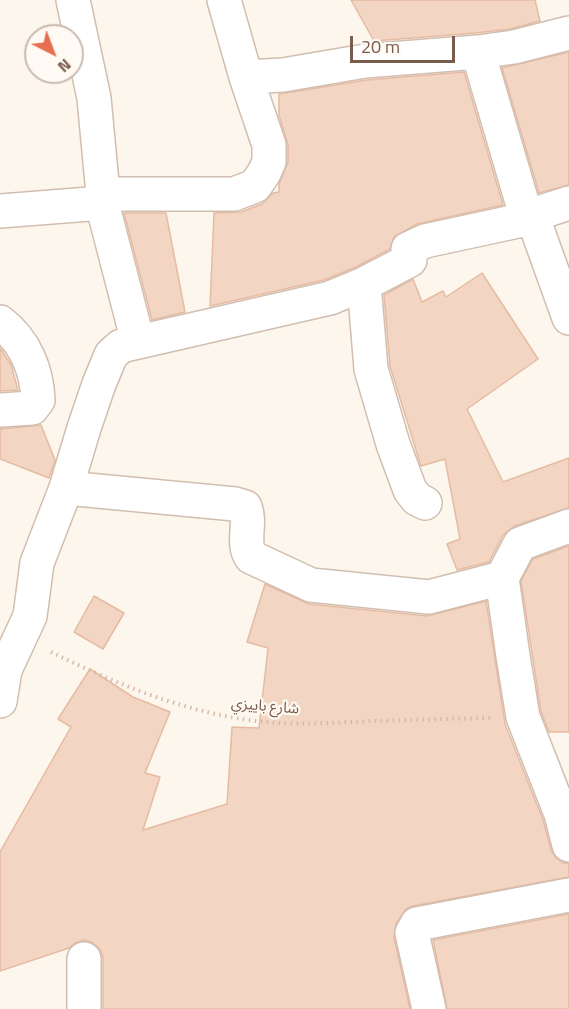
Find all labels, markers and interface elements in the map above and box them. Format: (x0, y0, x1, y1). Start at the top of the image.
north arrow (24, 24, 84, 84)
scale bar (353, 24, 458, 62)
text: 20 m (361, 33, 400, 60)
text: N (53, 53, 77, 79)
street label: شارع باييزي (230, 695, 300, 719)

